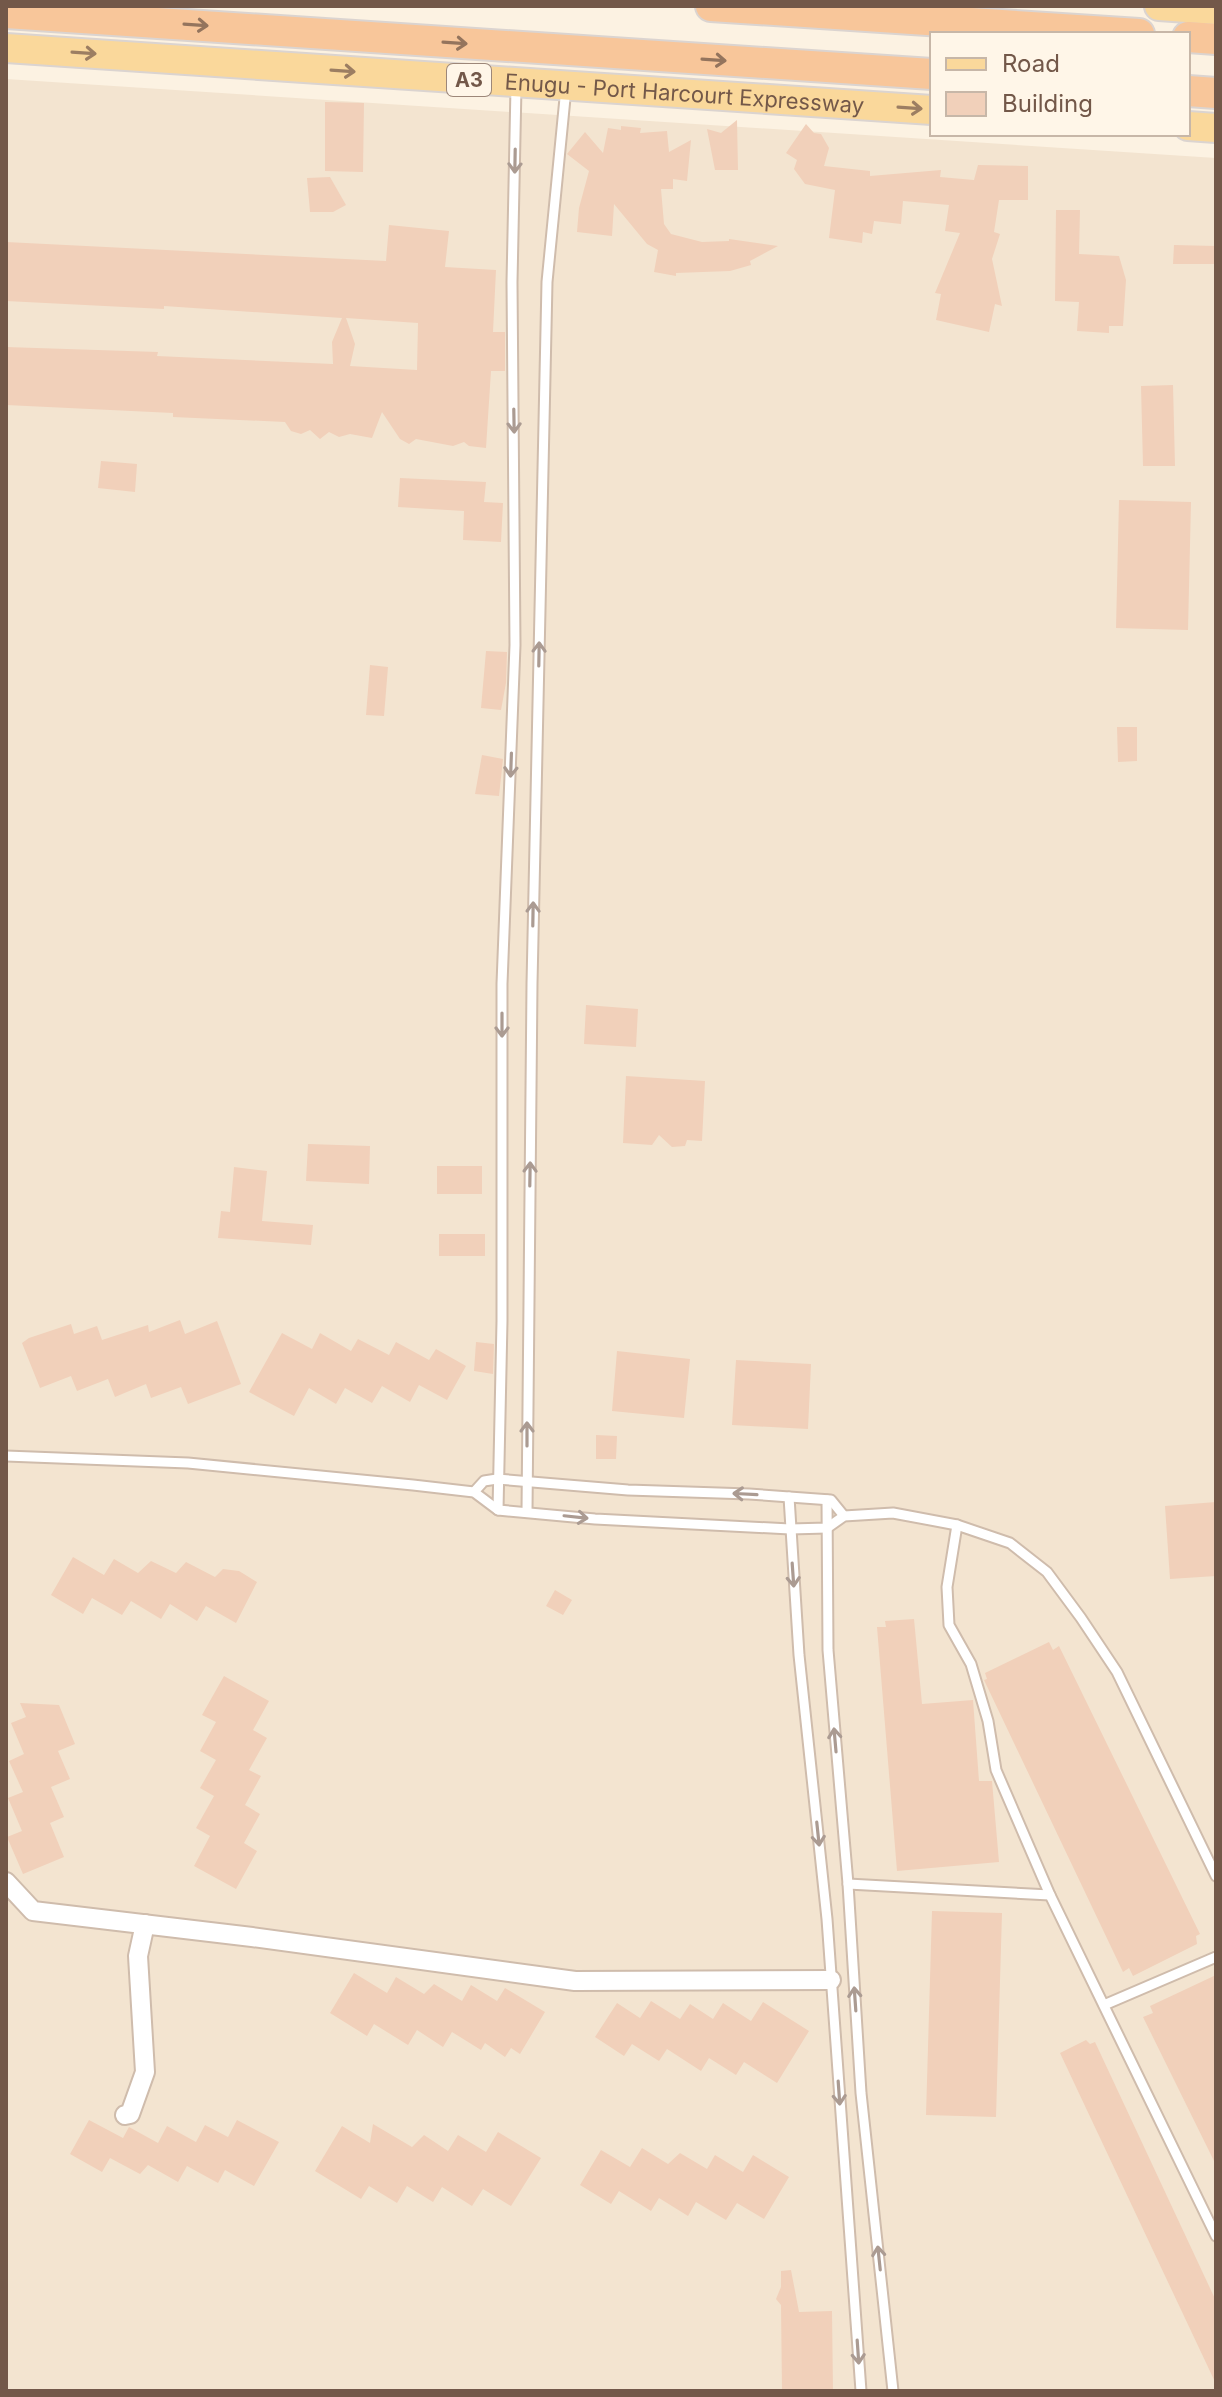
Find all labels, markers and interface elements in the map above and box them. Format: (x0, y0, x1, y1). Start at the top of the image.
one-way arrow (182, 18, 209, 33)
legend (930, 32, 1190, 136)
one-way arrow (441, 35, 468, 50)
one-way arrow (70, 46, 97, 61)
text: Road (1002, 49, 1060, 78)
one-way arrow (700, 53, 727, 68)
one-way arrow (329, 64, 356, 79)
road number: A3 (447, 64, 491, 96)
street label: Enugu - Port Harcourt Expressway (504, 68, 865, 118)
text: Building (1002, 89, 1093, 118)
one-way arrow (896, 101, 923, 116)
one-way arrow (507, 147, 523, 174)
one-way arrow (506, 407, 522, 434)
one-way arrow (531, 641, 546, 668)
one-way arrow (503, 751, 519, 778)
one-way arrow (526, 901, 541, 928)
one-way arrow (494, 1011, 510, 1038)
one-way arrow (522, 1161, 537, 1188)
one-way arrow (519, 1421, 535, 1448)
one-way arrow (733, 1486, 759, 1501)
one-way arrow (562, 1509, 589, 1524)
one-way arrow (786, 1561, 801, 1588)
one-way arrow (828, 1727, 843, 1754)
one-way arrow (811, 1820, 826, 1847)
one-way arrow (847, 1986, 862, 2013)
one-way arrow (832, 2079, 847, 2106)
one-way arrow (871, 2245, 886, 2272)
one-way arrow (851, 2338, 866, 2365)

